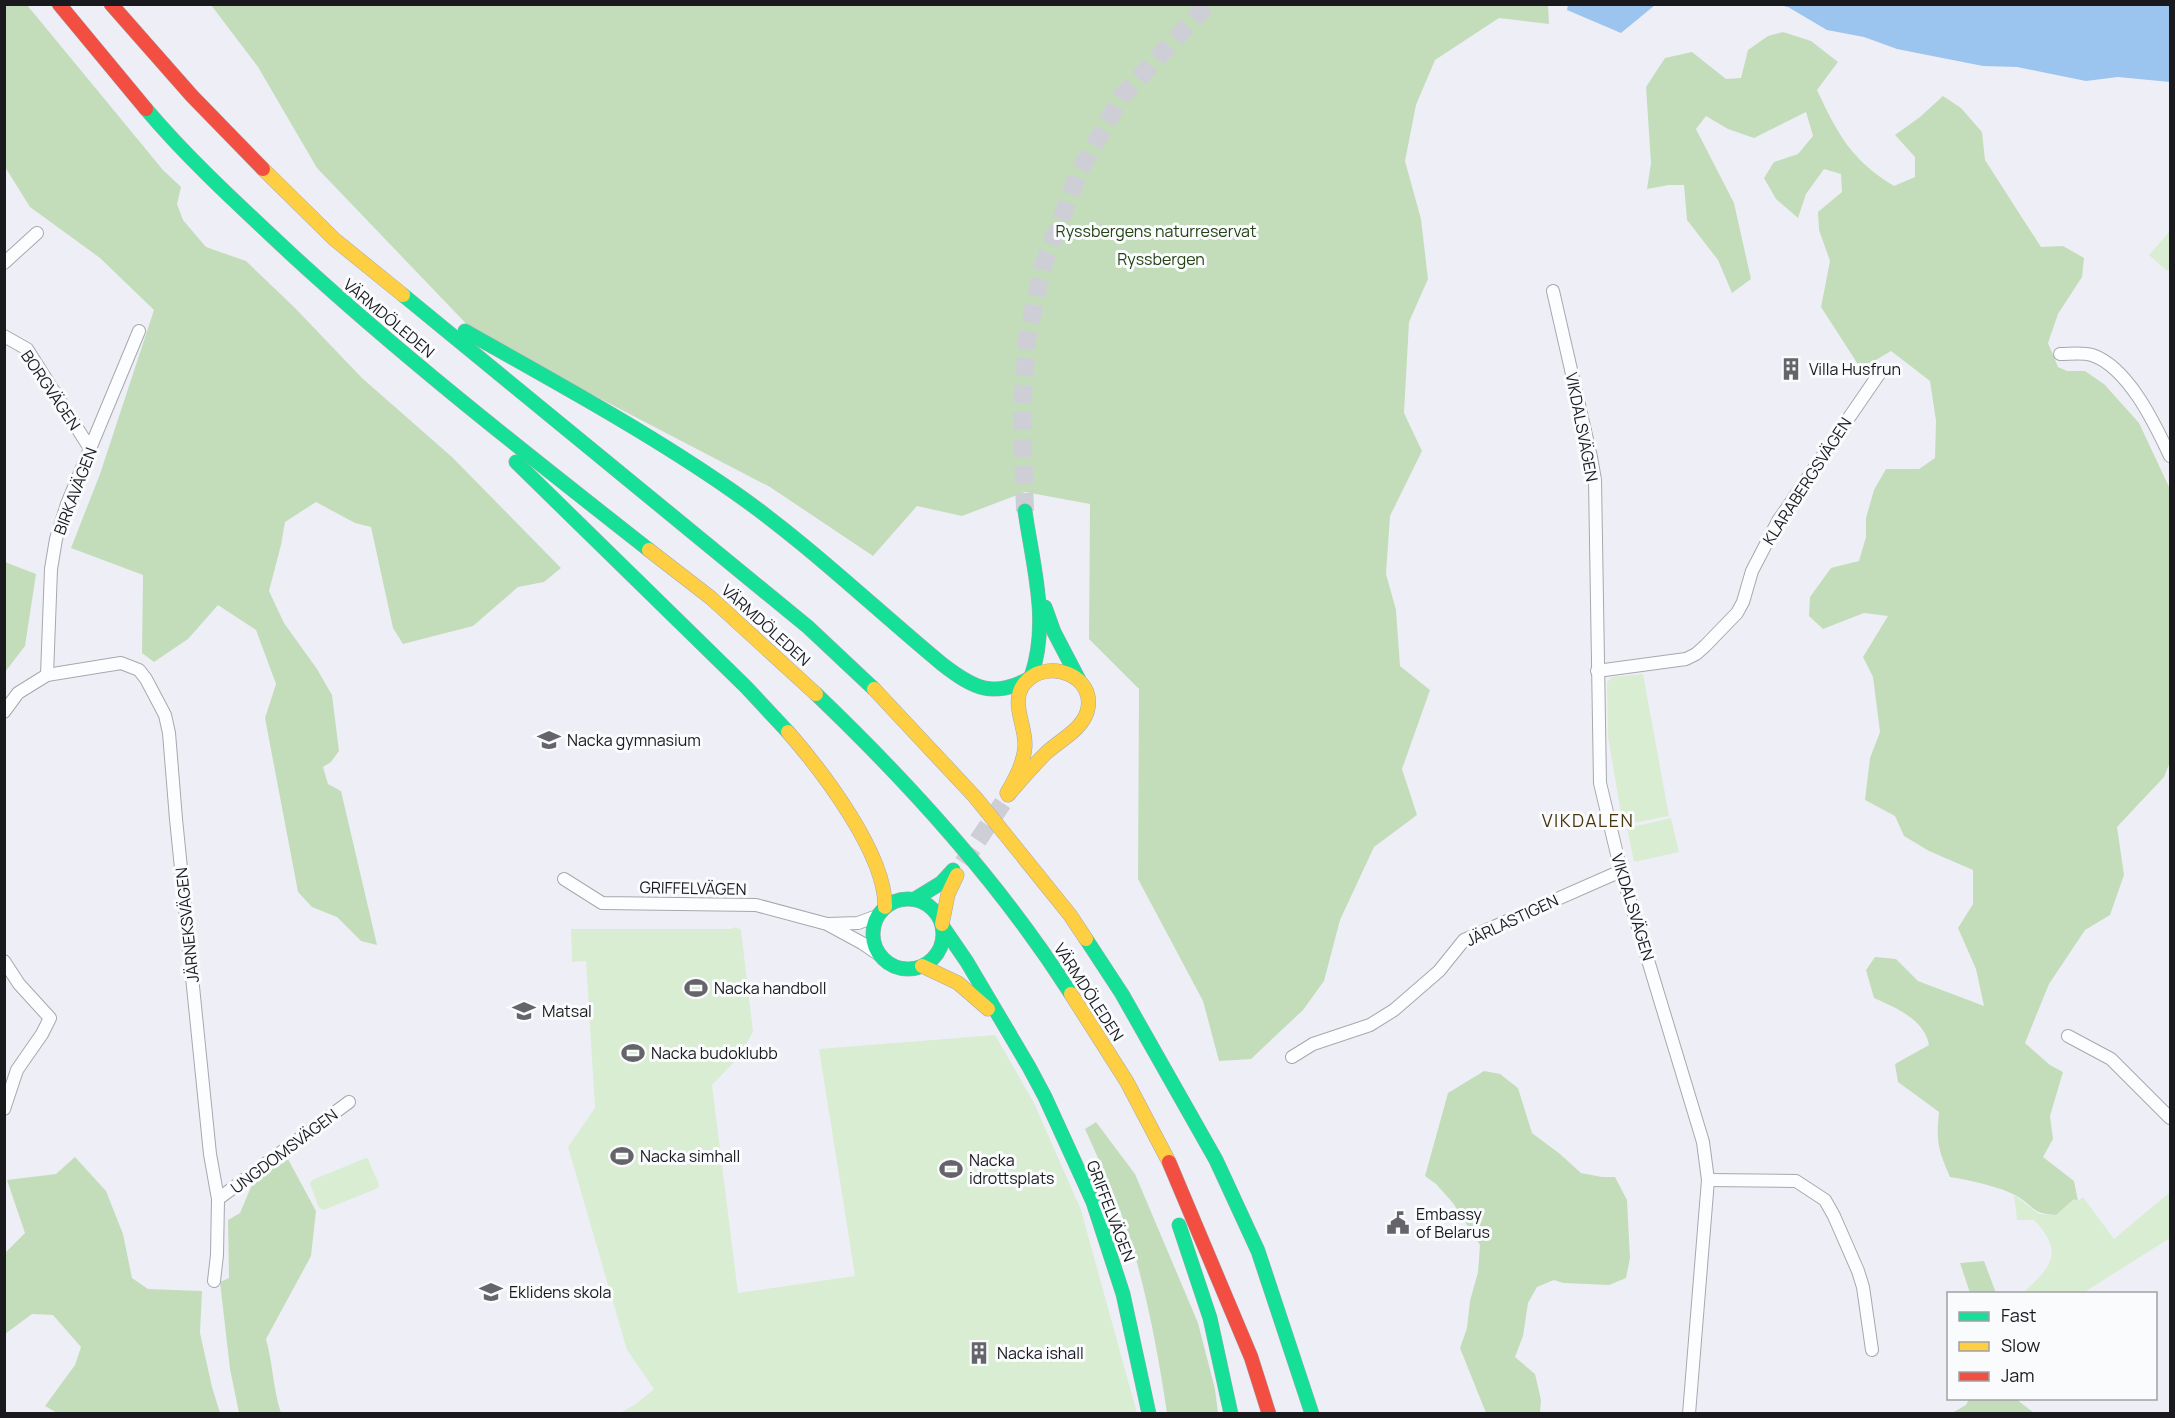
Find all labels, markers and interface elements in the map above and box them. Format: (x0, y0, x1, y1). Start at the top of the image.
park label: Ryssbergens naturreservat (1056, 220, 1256, 242)
park label: Ryssbergen (1117, 248, 1205, 270)
street label: VÄRMDÖLEDEN (339, 273, 439, 363)
street label: BORGVÄGEN (16, 346, 86, 434)
building icon: Villa Husfrun (1778, 356, 1804, 382)
place label: Villa Husfrun (1809, 358, 1901, 380)
street label: VIKDALSVÄGEN (1561, 370, 1603, 484)
street label: KLARABERGSVÄGEN (1758, 413, 1856, 549)
street label: BIRKAVÄGEN (48, 444, 102, 538)
street label: VÄRMDÖLEDEN (717, 579, 815, 671)
school or university icon: Nacka gymnasium (536, 727, 562, 753)
place label: Nacka gymnasium (567, 729, 701, 751)
district label: VIKDALEN (1542, 808, 1634, 832)
street label: VIKDALSVÄGEN (1606, 851, 1660, 963)
street label: JÄRNEKSVÄGEN (170, 866, 204, 984)
street label: GRIFFELVÄGEN (639, 876, 747, 900)
street label: JÄRLASTIGEN (1462, 889, 1562, 951)
street label: VÄRMDÖLEDEN (1049, 939, 1129, 1045)
sports icon: Nacka handboll (683, 975, 709, 1001)
place label: Nacka handboll (714, 977, 826, 999)
school or university icon: Matsal (511, 998, 537, 1024)
place label: Matsal (542, 1000, 592, 1022)
sports icon: Nacka budoklubb (620, 1040, 646, 1066)
place label: Nacka budoklubb (651, 1042, 778, 1064)
street label: UNGDOMSVÄGEN (226, 1104, 342, 1198)
sports icon: Nacka simhall (609, 1143, 635, 1169)
place label: Nacka simhall (640, 1145, 740, 1167)
place label: Nacka idrottsplats (969, 1149, 1054, 1189)
sports icon: Nacka idrottsplats (938, 1156, 964, 1182)
street label: GRIFFELVÄGEN (1082, 1157, 1140, 1265)
place label: Embassy of Belarus (1416, 1203, 1490, 1243)
public building icon: Embassy of Belarus (1385, 1210, 1411, 1236)
school or university icon: Eklidens skola (478, 1279, 504, 1305)
place label: Eklidens skola (509, 1281, 612, 1303)
legend (1947, 1292, 2157, 1400)
text: Fast (2001, 1303, 2036, 1327)
text: Slow (2001, 1333, 2041, 1357)
building icon: Nacka ishall (966, 1340, 992, 1366)
place label: Nacka ishall (997, 1342, 1084, 1364)
text: Jam (2001, 1363, 2035, 1387)

